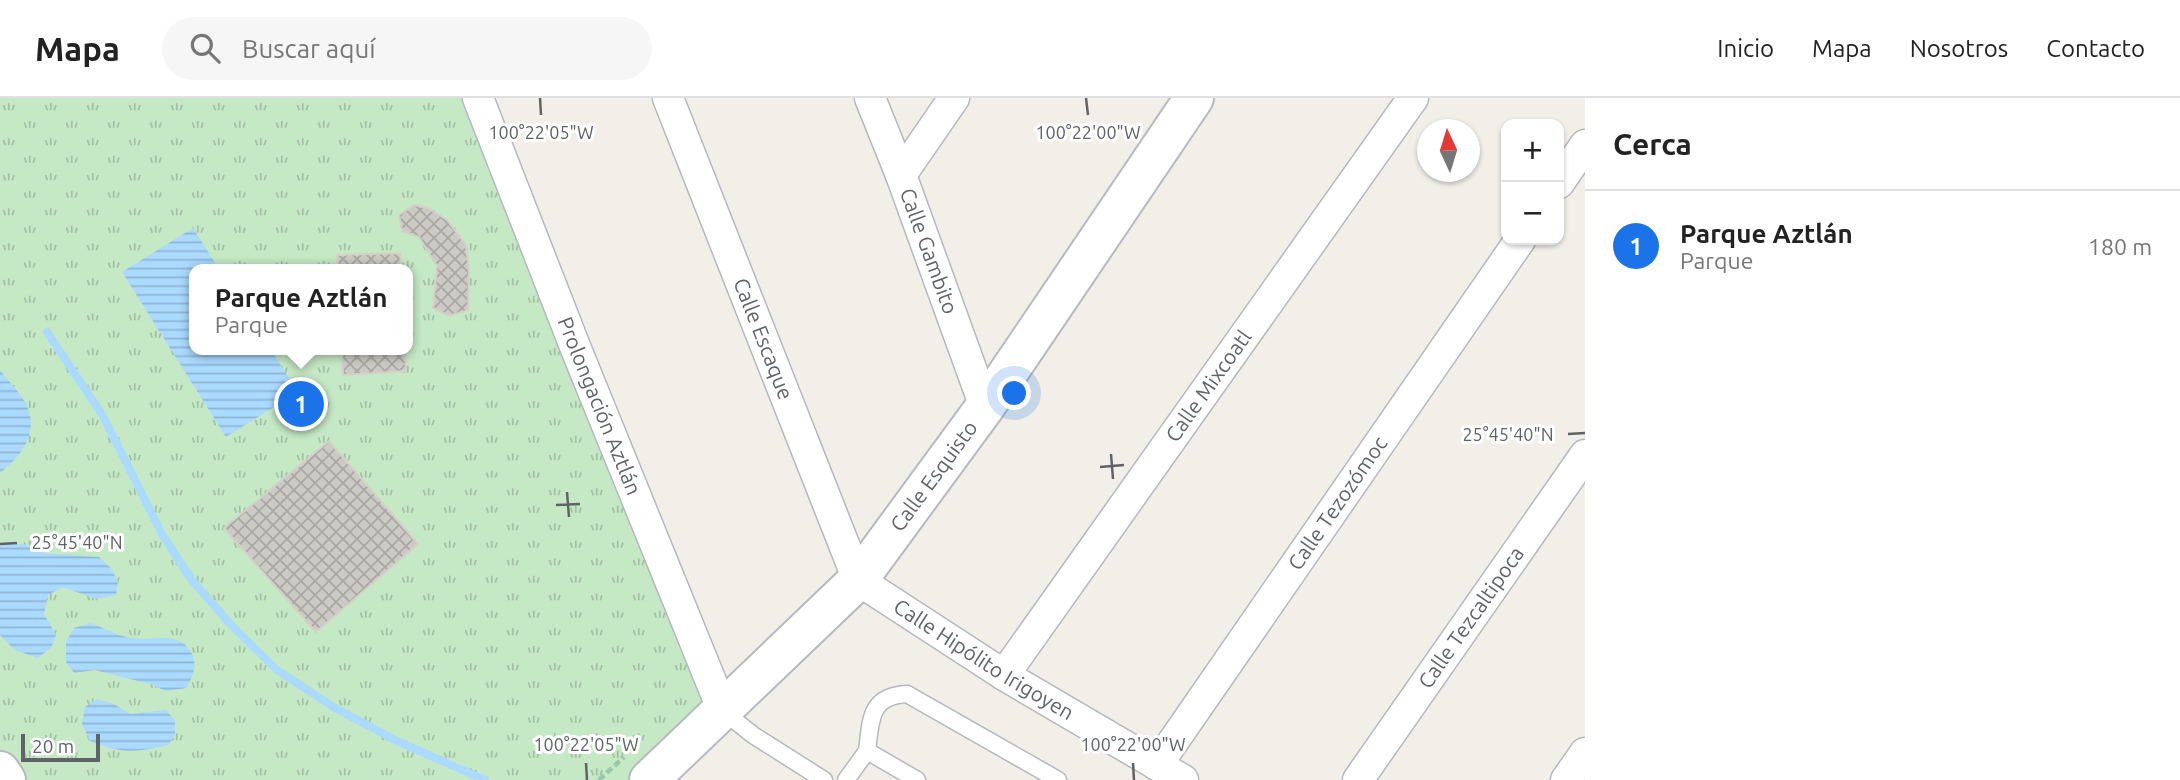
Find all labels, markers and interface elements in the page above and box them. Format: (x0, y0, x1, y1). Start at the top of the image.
search box (162, 17, 652, 80)
icon: search (186, 29, 224, 67)
text: Mapa (35, 30, 120, 67)
text: Buscar aquí (242, 34, 376, 63)
text: Inicio (1717, 35, 1774, 62)
text: Mapa (1812, 35, 1872, 62)
text: Nosotros (1910, 35, 2008, 62)
text: Contacto (2046, 35, 2145, 62)
north arrow (1417, 119, 1480, 182)
map controls (1501, 119, 1564, 245)
button: + (1501, 119, 1564, 182)
text: 100°22'05"W (488, 122, 594, 142)
text: 100°22'00"W (1035, 122, 1141, 142)
text: Cerca (1613, 127, 1692, 161)
button: − (1501, 182, 1564, 245)
street label: Calle Gambito (896, 185, 963, 317)
text: Parque Aztlán (1680, 219, 1853, 248)
text: 1 (1630, 234, 1642, 259)
text: 180 m (2088, 234, 2152, 259)
text: Parque (1680, 248, 1753, 273)
popup (189, 264, 413, 355)
street label: Calle Escaque (729, 274, 799, 403)
text: Parque Aztlán (215, 283, 387, 312)
text: Parque (215, 312, 288, 337)
street label: Prolongación Aztlán (554, 313, 647, 498)
street label: Calle Mixcoatl (1160, 325, 1256, 446)
your location (997, 376, 1031, 410)
pin: 1 (278, 378, 324, 430)
street label: Calle Esquisto (885, 416, 982, 536)
text: 25°45'40"N (1462, 424, 1554, 444)
street label: Calle Tezozómoc (1283, 431, 1392, 574)
text: 25°45'40"N (31, 532, 123, 552)
street label: Calle Tezcaltipoca (1413, 542, 1528, 693)
street label: Calle Hipólito Irigoyen (890, 594, 1078, 724)
scale bar (21, 731, 100, 763)
text: 100°22'05"W (533, 734, 639, 754)
text: 100°22'00"W (1080, 734, 1186, 754)
text: 20 m (32, 735, 74, 757)

